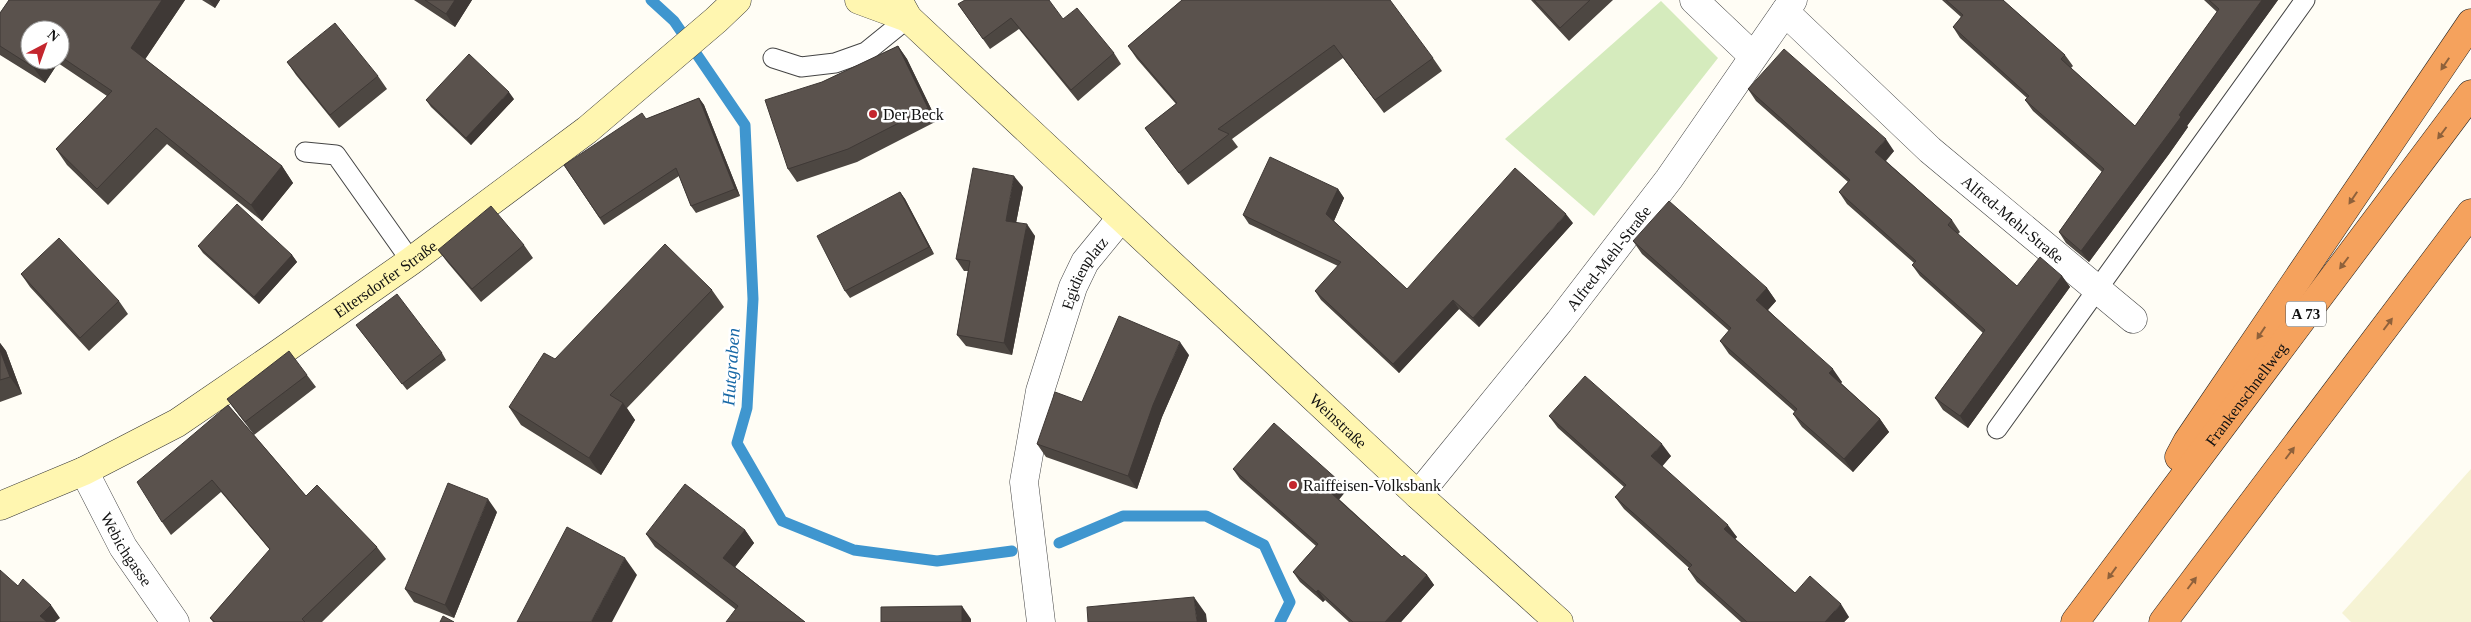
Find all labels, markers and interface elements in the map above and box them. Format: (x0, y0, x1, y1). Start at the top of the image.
north arrow (20, 20, 70, 70)
text: N (44, 27, 62, 45)
one-way arrow (2440, 58, 2450, 71)
place label: Der Beck (883, 106, 944, 123)
marker: Der Beck (867, 108, 879, 120)
one-way arrow (2436, 126, 2447, 139)
street label: Alfred-Mehl-Straße (1958, 172, 2067, 267)
one-way arrow (2348, 192, 2358, 205)
street label: Alfred-Mehl-Straße (1563, 203, 1654, 314)
street label: Egidienplatz (1058, 234, 1111, 312)
street label: Eltersdorfer Straße (331, 237, 440, 321)
one-way arrow (2339, 256, 2349, 270)
road number: A 73 (2286, 302, 2326, 326)
one-way arrow (2383, 317, 2393, 331)
one-way arrow (2256, 326, 2266, 339)
water label: Hutgraben (718, 327, 744, 408)
street label: Frankenschnellweg (2202, 339, 2291, 449)
street label: Weinstraße (1306, 390, 1370, 452)
one-way arrow (2285, 446, 2295, 460)
place label: Raiffeisen-Volksbank (1303, 477, 1441, 494)
marker: Raiffeisen-Volksbank (1287, 479, 1299, 491)
street label: Webichgasse (98, 510, 155, 589)
one-way arrow (2107, 566, 2117, 580)
one-way arrow (2187, 576, 2197, 590)

